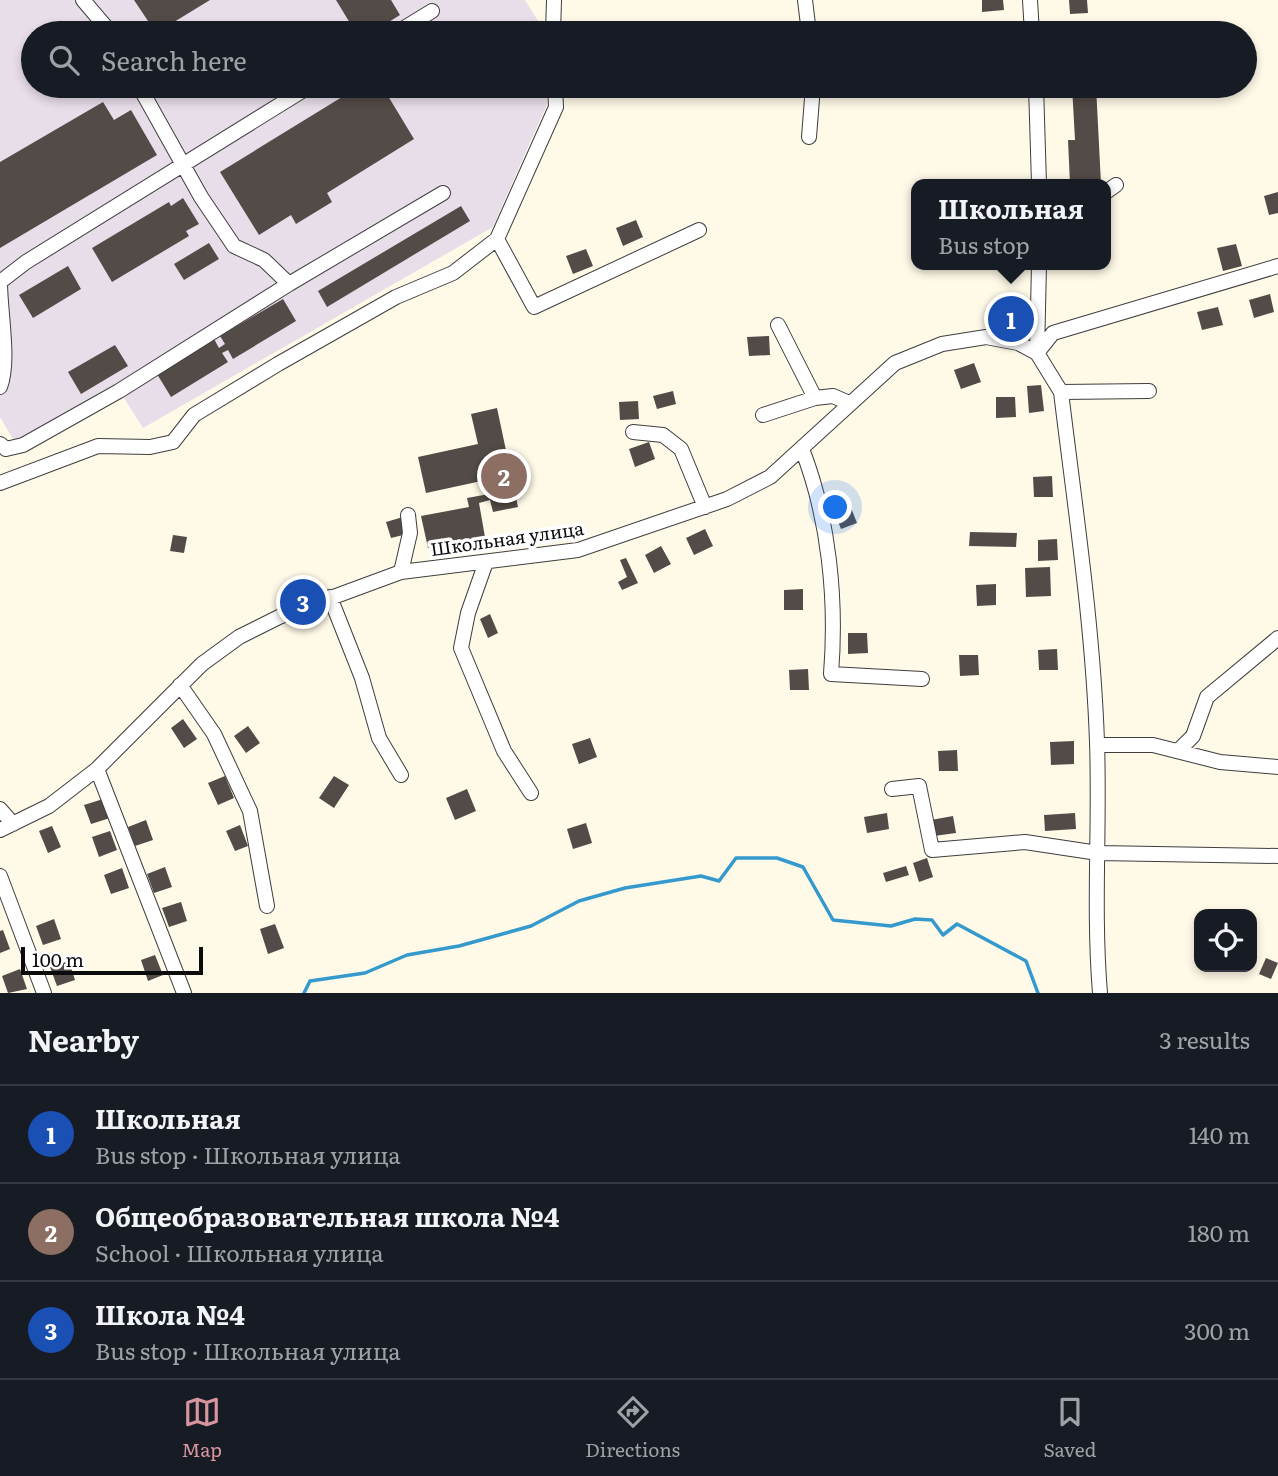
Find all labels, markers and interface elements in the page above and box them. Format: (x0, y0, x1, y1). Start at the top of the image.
search box (21, 21, 1257, 98)
text: Search here (101, 40, 247, 79)
icon: search (45, 41, 83, 79)
popup (911, 179, 1111, 270)
text: Школьная (938, 188, 1084, 227)
text: Bus stop (938, 227, 1030, 261)
pin: 1 (988, 293, 1034, 345)
pin: 2 (481, 450, 527, 502)
your location (818, 490, 852, 524)
street label: Школьная улица (429, 514, 586, 562)
pin: 3 (280, 576, 326, 628)
map controls (1194, 909, 1257, 972)
button: locate (1194, 909, 1257, 972)
scale bar (21, 944, 203, 976)
text: 100 m (32, 945, 84, 973)
text: Nearby (28, 1017, 139, 1061)
text: 3 results (1159, 1022, 1250, 1056)
text: Школьная (95, 1098, 241, 1137)
text: 1 (46, 1117, 56, 1151)
text: 140 m (1189, 1117, 1250, 1151)
text: Bus stop · Школьная улица (95, 1137, 401, 1171)
text: Общеобразовательная школа №4 (95, 1196, 559, 1235)
text: 2 (45, 1215, 57, 1249)
text: 180 m (1188, 1215, 1250, 1249)
text: School · Школьная улица (95, 1235, 384, 1269)
text: Школа №4 (95, 1294, 245, 1333)
text: 3 (45, 1313, 57, 1347)
text: 300 m (1184, 1313, 1250, 1347)
text: Bus stop · Школьная улица (95, 1333, 401, 1367)
tab: Map (182, 1393, 222, 1463)
tab: Directions (585, 1393, 680, 1463)
tab: Saved (1043, 1393, 1096, 1463)

